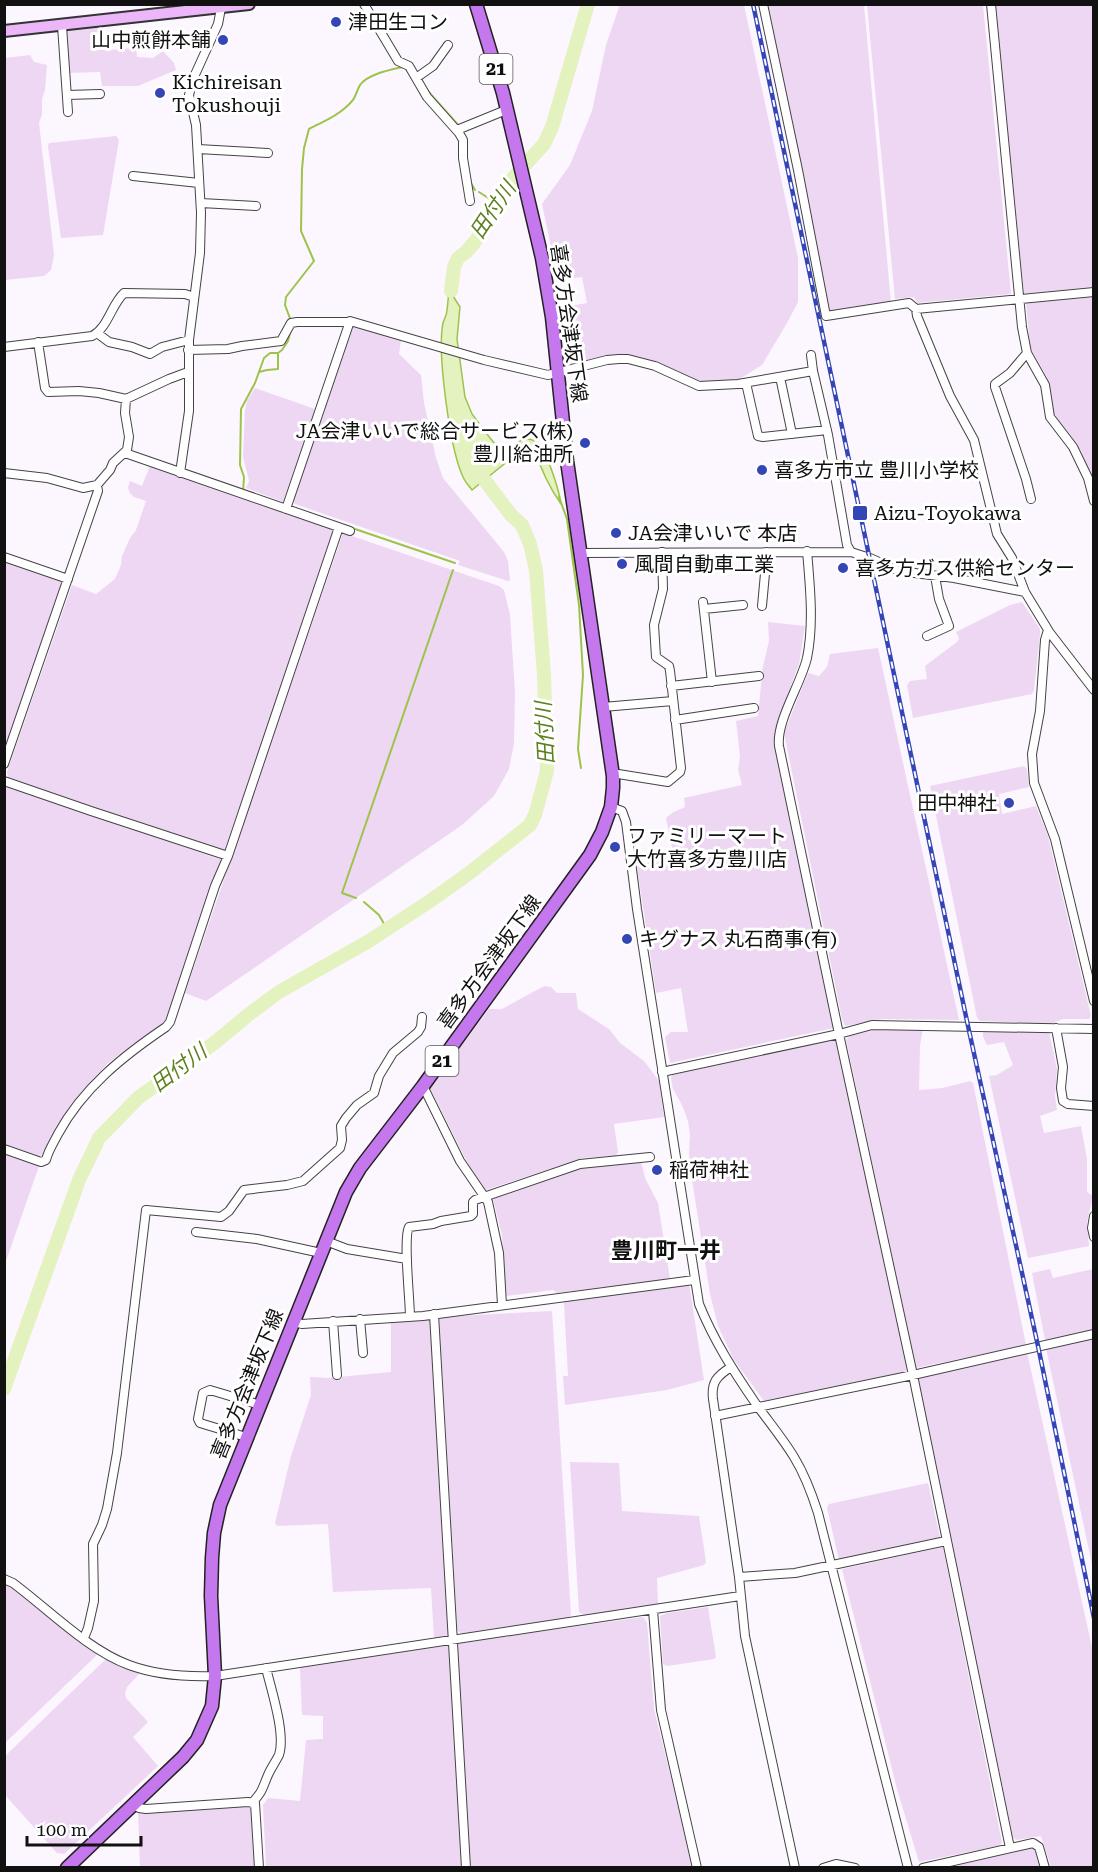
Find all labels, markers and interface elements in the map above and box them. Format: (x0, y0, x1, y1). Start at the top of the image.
place label: 津田生コン (348, 10, 448, 34)
marker: 津田生コン (329, 15, 343, 29)
place label: 山中煎餅本舗 (91, 28, 211, 52)
marker: 山中煎餅本舗 (216, 33, 230, 47)
road number: 21 (480, 54, 512, 84)
place label: Kichireisan Tokushouji (172, 70, 282, 117)
marker: Kichireisan Tokushouji (153, 86, 167, 100)
water label: 田付川 (465, 176, 522, 243)
street label: 喜多方会津坂下線 (546, 242, 592, 404)
place label: JA会津いいで総合サービス(株) 豊川給油所 (296, 419, 573, 466)
marker: JA会津いいで総合サービス(株) 豊川給油所 (578, 436, 592, 450)
place label: 喜多方市立 豊川小学校 (774, 458, 979, 482)
marker: 喜多方市立 豊川小学校 (755, 463, 769, 477)
place label: Aizu-Toyokawa (874, 501, 1022, 525)
marker: Aizu-Toyokawa (851, 504, 869, 522)
place label: JA会津いいで 本店 (628, 521, 797, 545)
marker: JA会津いいで 本店 (609, 526, 623, 540)
place label: 風間自動車工業 (634, 552, 774, 576)
place label: 喜多方ガス供給センター (855, 556, 1075, 580)
marker: 風間自動車工業 (615, 557, 629, 571)
marker: 喜多方ガス供給センター (836, 561, 850, 575)
water label: 田付川 (531, 699, 559, 765)
place label: 田中神社 (917, 791, 997, 815)
marker: 田中神社 (1002, 796, 1016, 810)
place label: ファミリーマート 大竹喜多方豊川店 (627, 824, 787, 871)
marker: ファミリーマート 大竹喜多方豊川店 (608, 840, 622, 854)
street label: 喜多方会津坂下線 (432, 890, 546, 1034)
place label: キグナス 丸石商事(有) (639, 927, 837, 951)
marker: キグナス 丸石商事(有) (620, 932, 634, 946)
water label: 田付川 (147, 1038, 213, 1097)
road number: 21 (426, 1046, 458, 1076)
place label: 稲荷神社 (669, 1158, 749, 1182)
marker: 稲荷神社 (650, 1163, 664, 1177)
district label: 豊川町一井 (611, 1238, 721, 1263)
street label: 喜多方会津坂下線 (206, 1305, 288, 1463)
scale bar (27, 1809, 141, 1847)
text: 100 m (36, 1819, 87, 1840)

